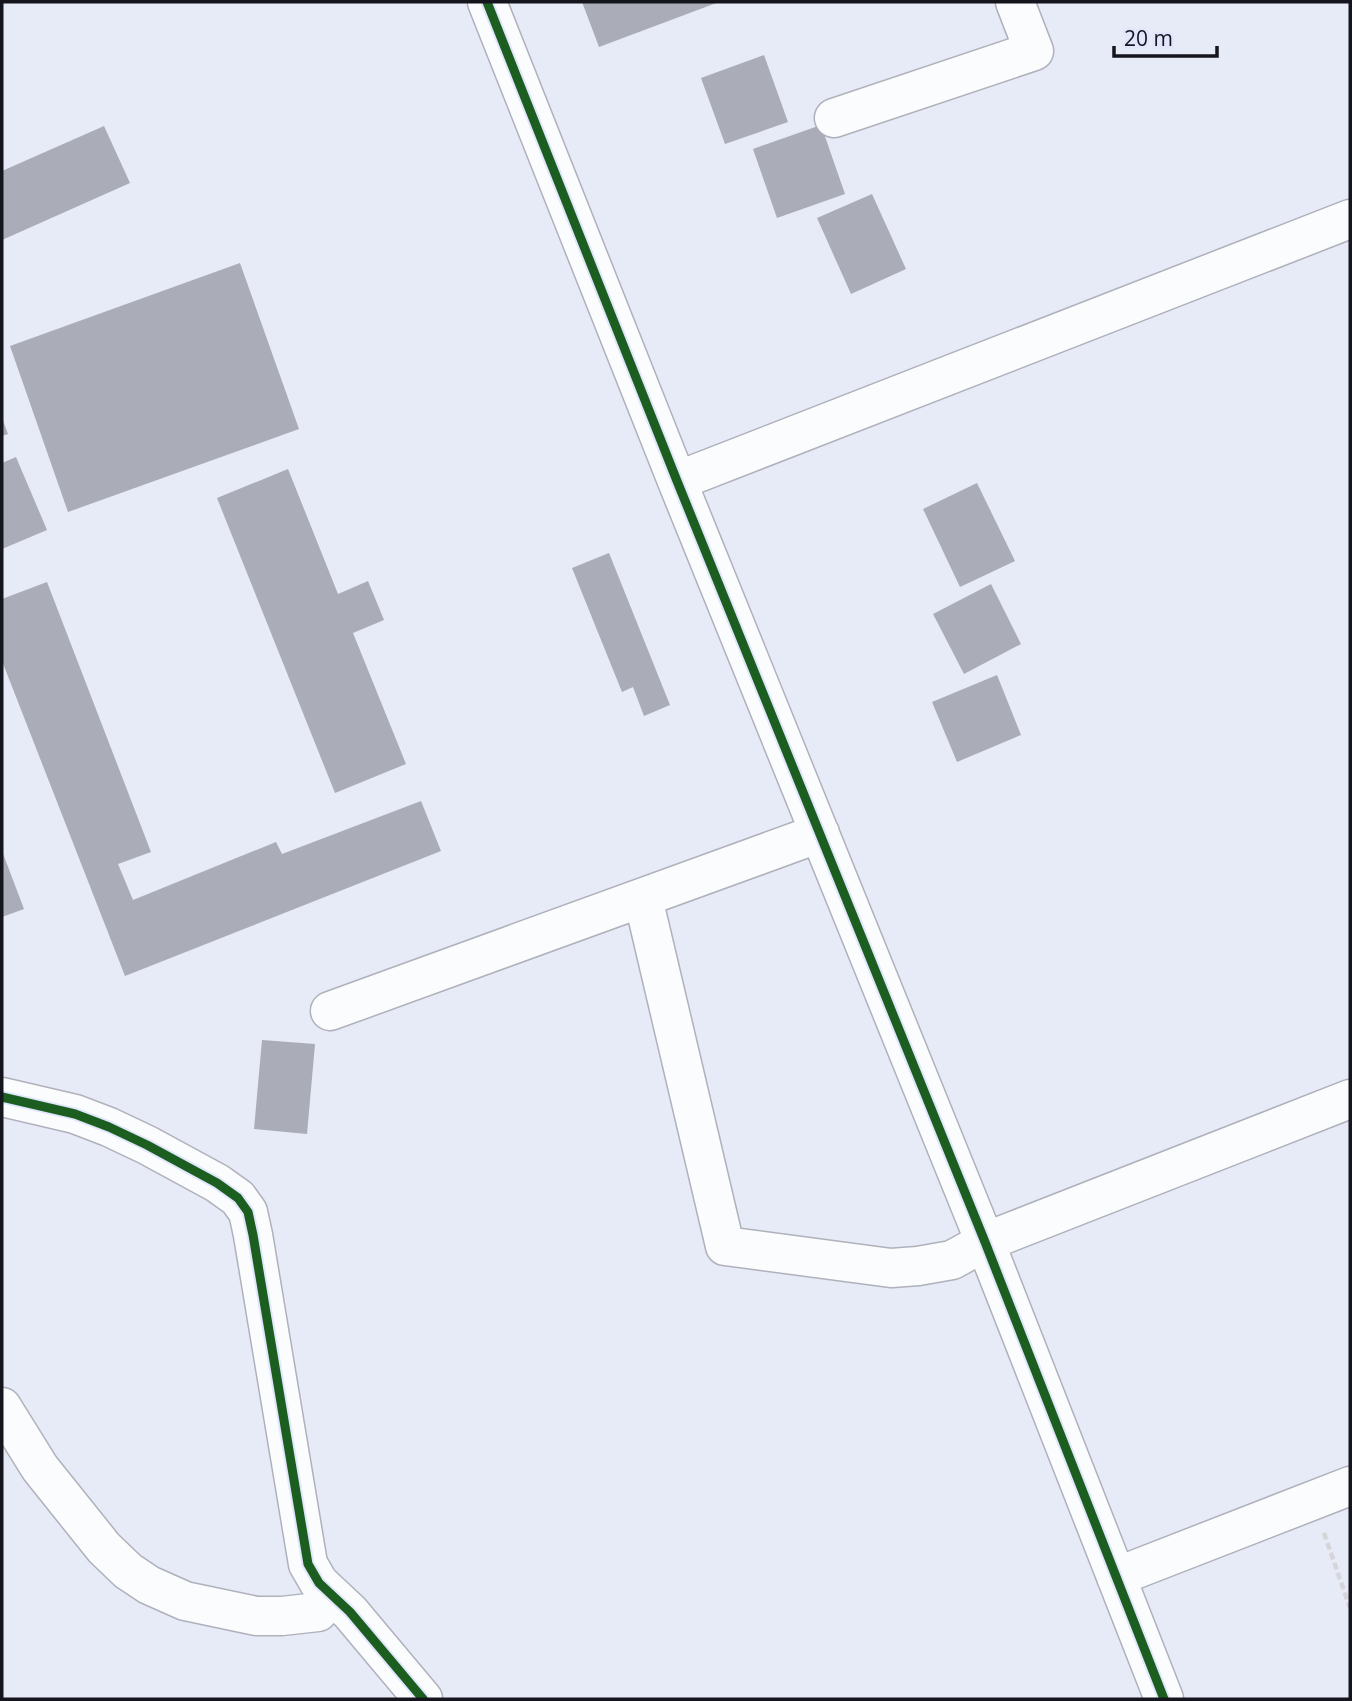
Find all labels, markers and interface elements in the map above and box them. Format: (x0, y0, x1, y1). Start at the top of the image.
scale bar (1114, 14, 1217, 58)
text: 20 m (1124, 24, 1173, 52)

